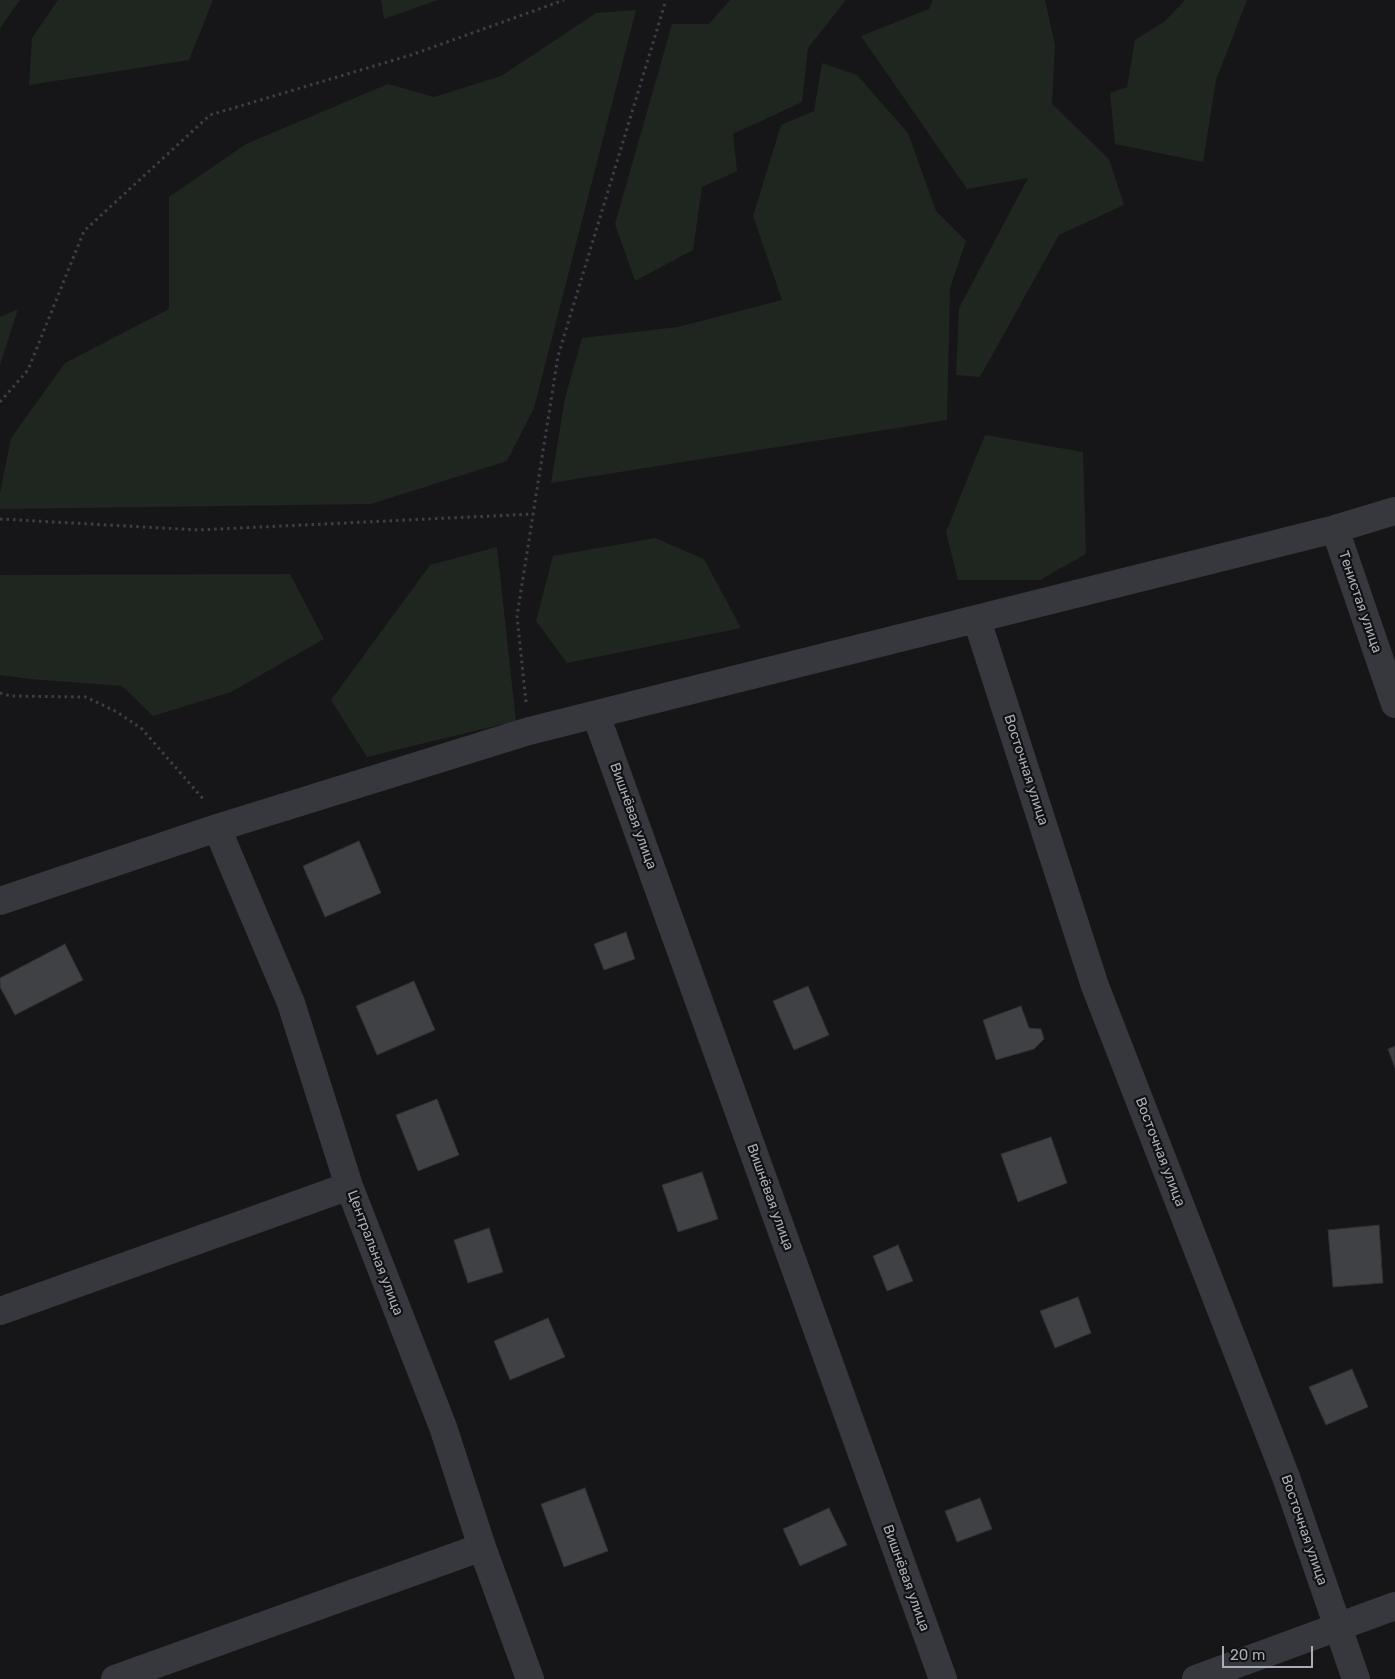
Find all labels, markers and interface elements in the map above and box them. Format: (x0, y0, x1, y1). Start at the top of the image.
street label: Тенистая улица (1335, 549, 1385, 655)
street label: Восточная улица (1000, 712, 1052, 828)
street label: Вишнёвая улица (606, 760, 660, 872)
street label: Восточная улица (1131, 1095, 1189, 1209)
street label: Вишнёвая улица (743, 1141, 797, 1253)
street label: Центральная улица (343, 1188, 407, 1318)
street label: Восточная улица (1277, 1473, 1331, 1587)
street label: Вишнёвая улица (879, 1522, 933, 1634)
scale bar (1225, 1636, 1316, 1668)
text: 20 m (1230, 1646, 1265, 1664)

